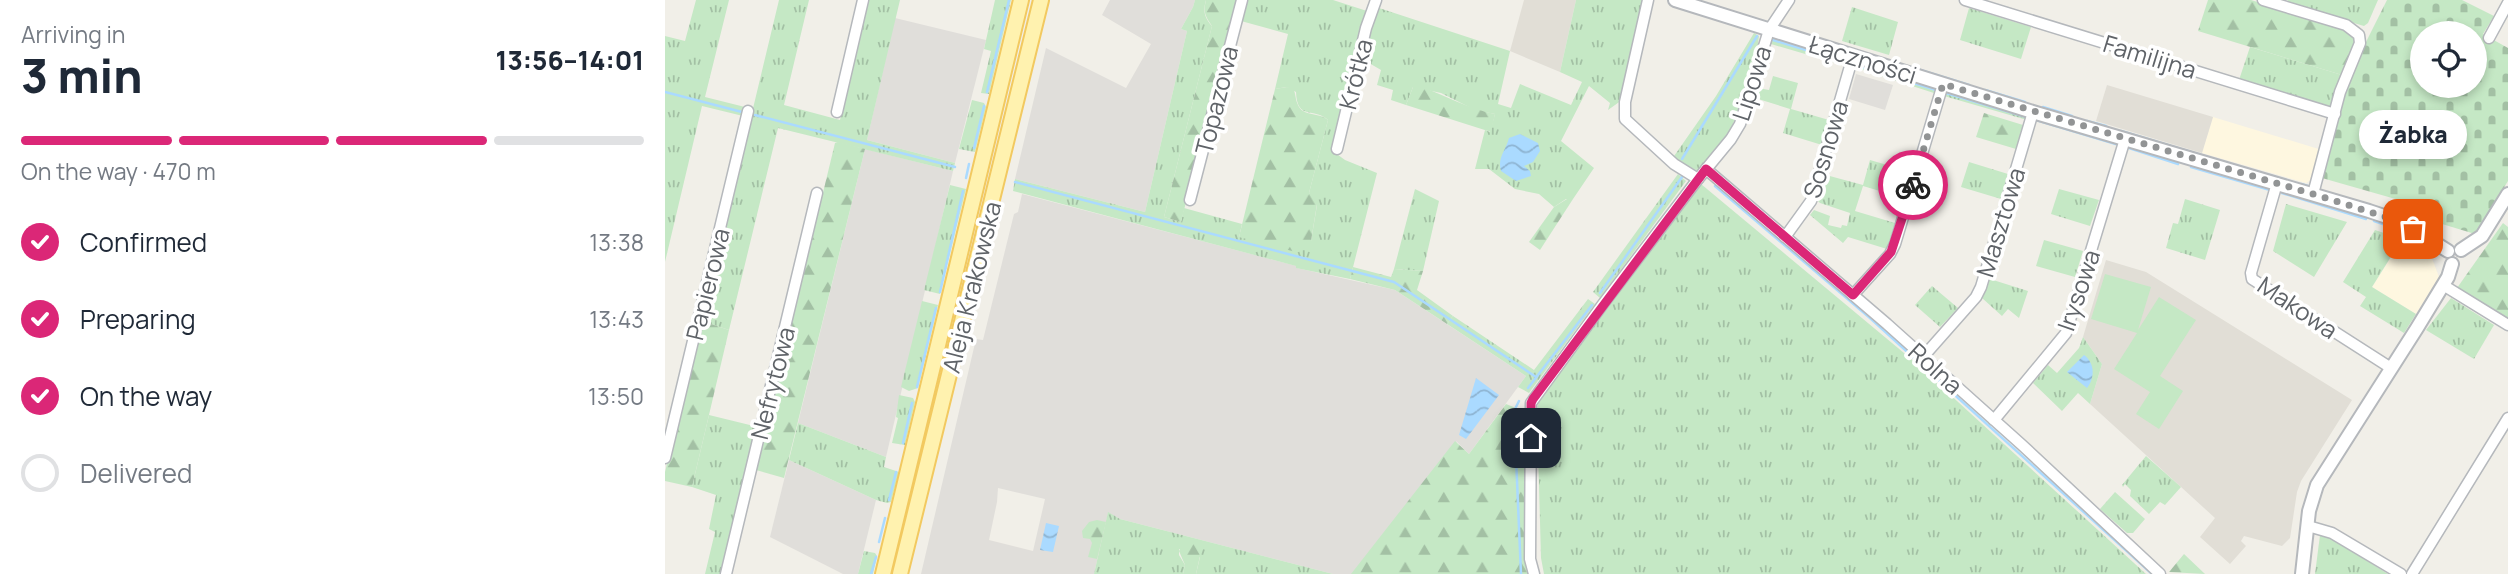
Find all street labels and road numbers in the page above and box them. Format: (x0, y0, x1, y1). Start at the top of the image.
street label: Familijna (2099, 26, 2201, 86)
street label: Łączności (1805, 27, 1921, 91)
street label: Krótka (1330, 35, 1380, 113)
street label: Lipowa (1723, 41, 1779, 125)
street label: Topazowa (1187, 42, 1245, 158)
street label: Sosnowa (1795, 96, 1855, 202)
street label: Masztowa (1968, 163, 2032, 281)
street label: Aleja Krakowska (934, 198, 1008, 376)
street label: Papierowa (677, 225, 737, 343)
street label: Irysowa (2049, 245, 2107, 335)
street label: Makowa (2251, 268, 2345, 346)
street label: Nefrytowa (742, 323, 802, 443)
street label: Rolna (1902, 335, 1970, 401)

